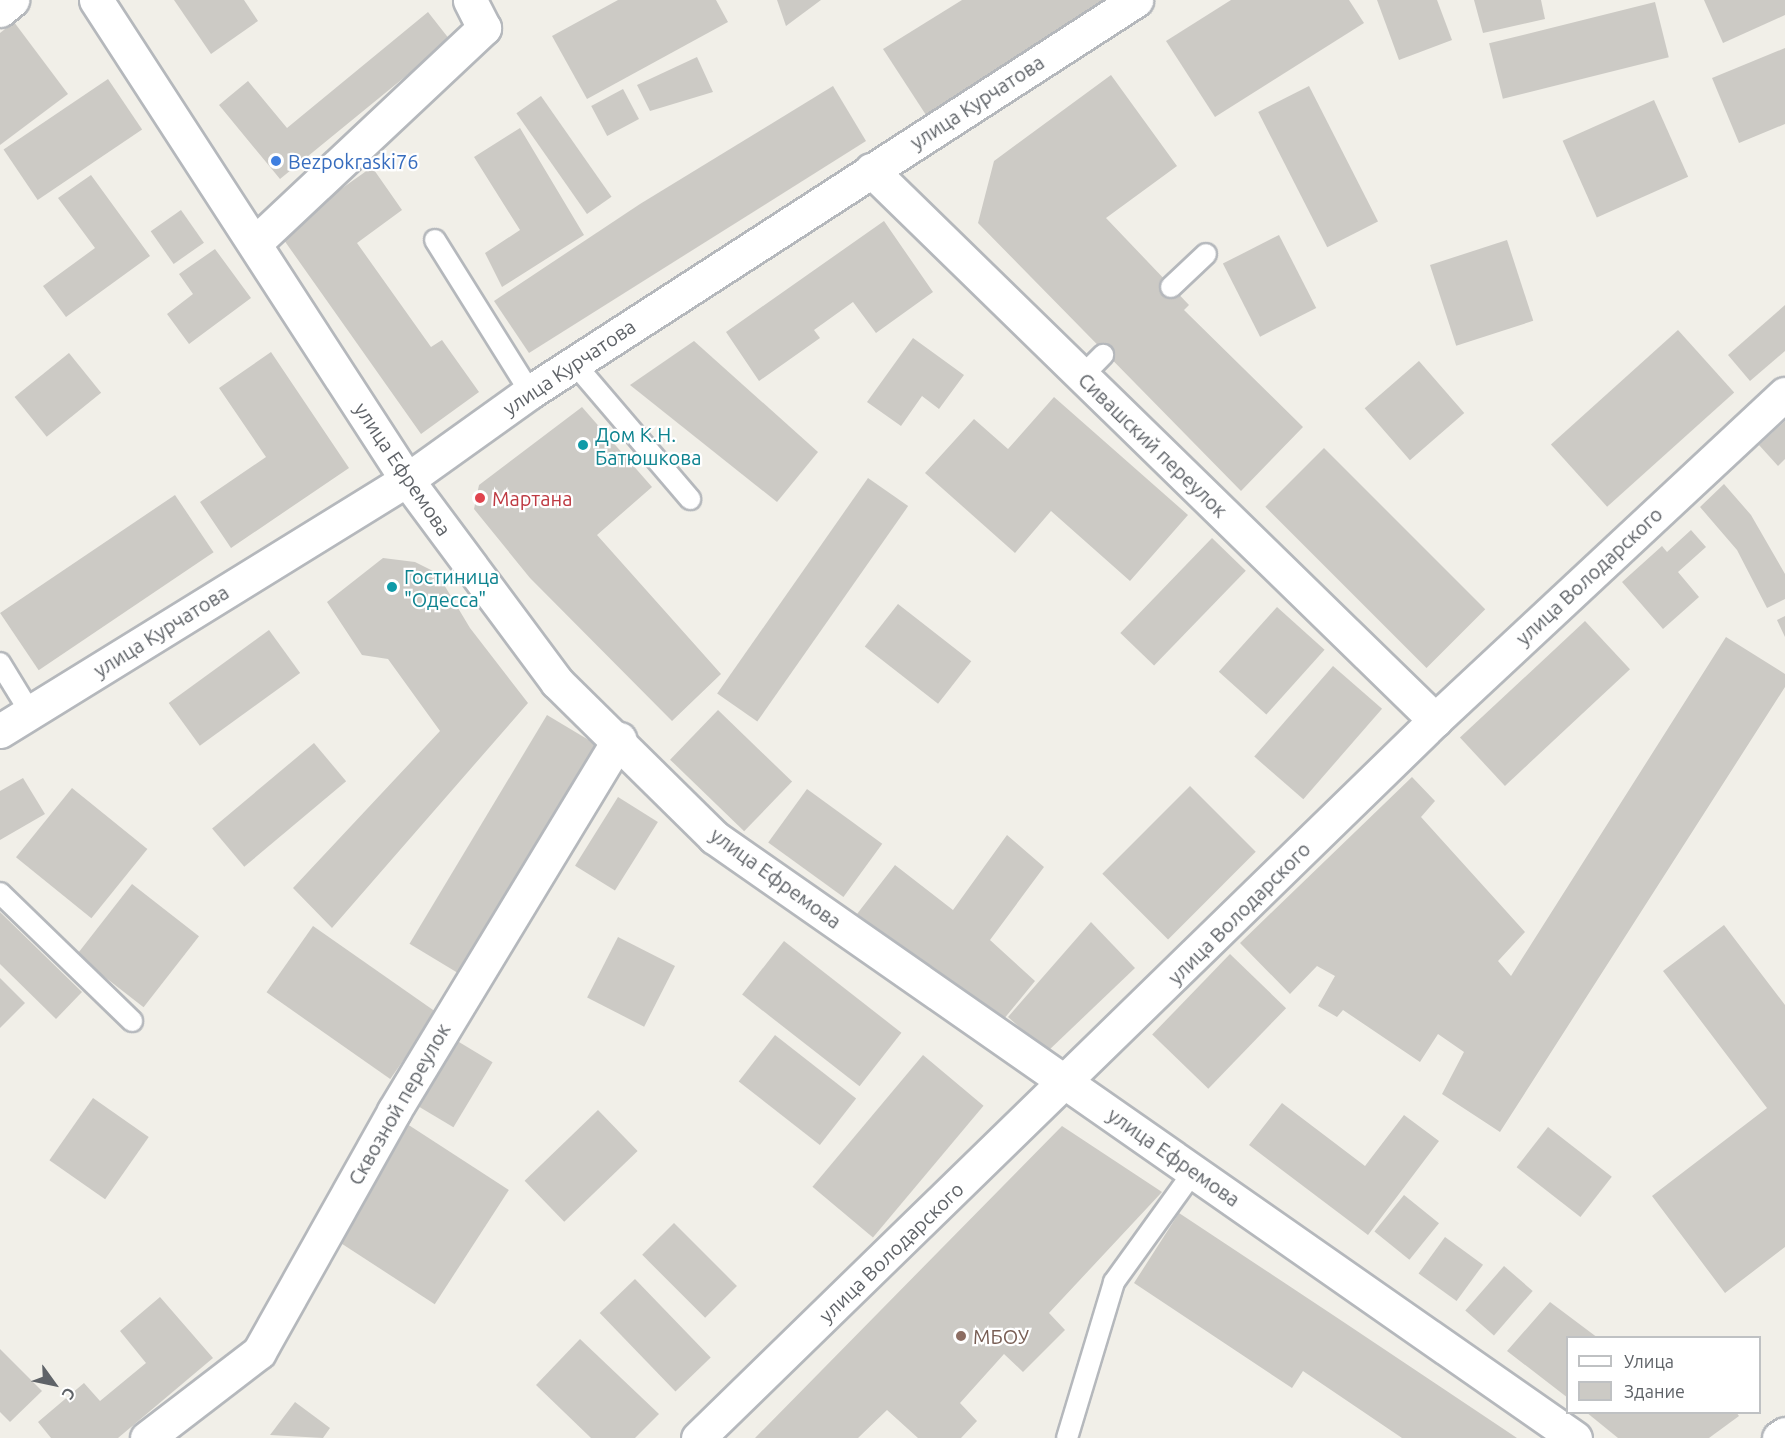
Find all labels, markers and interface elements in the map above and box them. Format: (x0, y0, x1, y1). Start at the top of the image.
street label: улица Курчатова (906, 50, 1048, 154)
place label: Bezpokraski76 (288, 149, 418, 173)
marker: Bezpokraski76 (269, 154, 283, 168)
street label: улица Курчатова (498, 314, 640, 420)
street label: Сивашский переулок (1074, 368, 1232, 522)
street label: улица Ефремова (349, 398, 457, 540)
place label: Дом К.Н. Батюшкова (595, 422, 701, 469)
marker: Дом К.Н. Батюшкова (576, 438, 590, 452)
place label: Мартана (492, 486, 572, 510)
marker: Мартана (473, 491, 487, 505)
street label: улица Володарского (1511, 502, 1667, 650)
place label: Гостиница "Одесса" (404, 564, 499, 611)
street label: улица Курчатова (89, 580, 233, 682)
marker: Гостиница "Одесса" (385, 580, 399, 594)
street label: улица Ефремова (706, 822, 846, 934)
street label: улица Володарского (1163, 837, 1315, 989)
street label: Сквозной переулок (343, 1019, 455, 1189)
street label: улица Ефремова (1103, 1102, 1245, 1212)
street label: улица Володарского (814, 1177, 968, 1327)
place label: МБОУ (973, 1324, 1029, 1348)
marker: МБОУ (954, 1329, 968, 1343)
legend (1566, 1336, 1761, 1414)
text: Улица (1624, 1351, 1674, 1371)
north arrow (24, 1354, 84, 1414)
text: Здание (1624, 1381, 1685, 1401)
text: С (59, 1385, 79, 1403)

